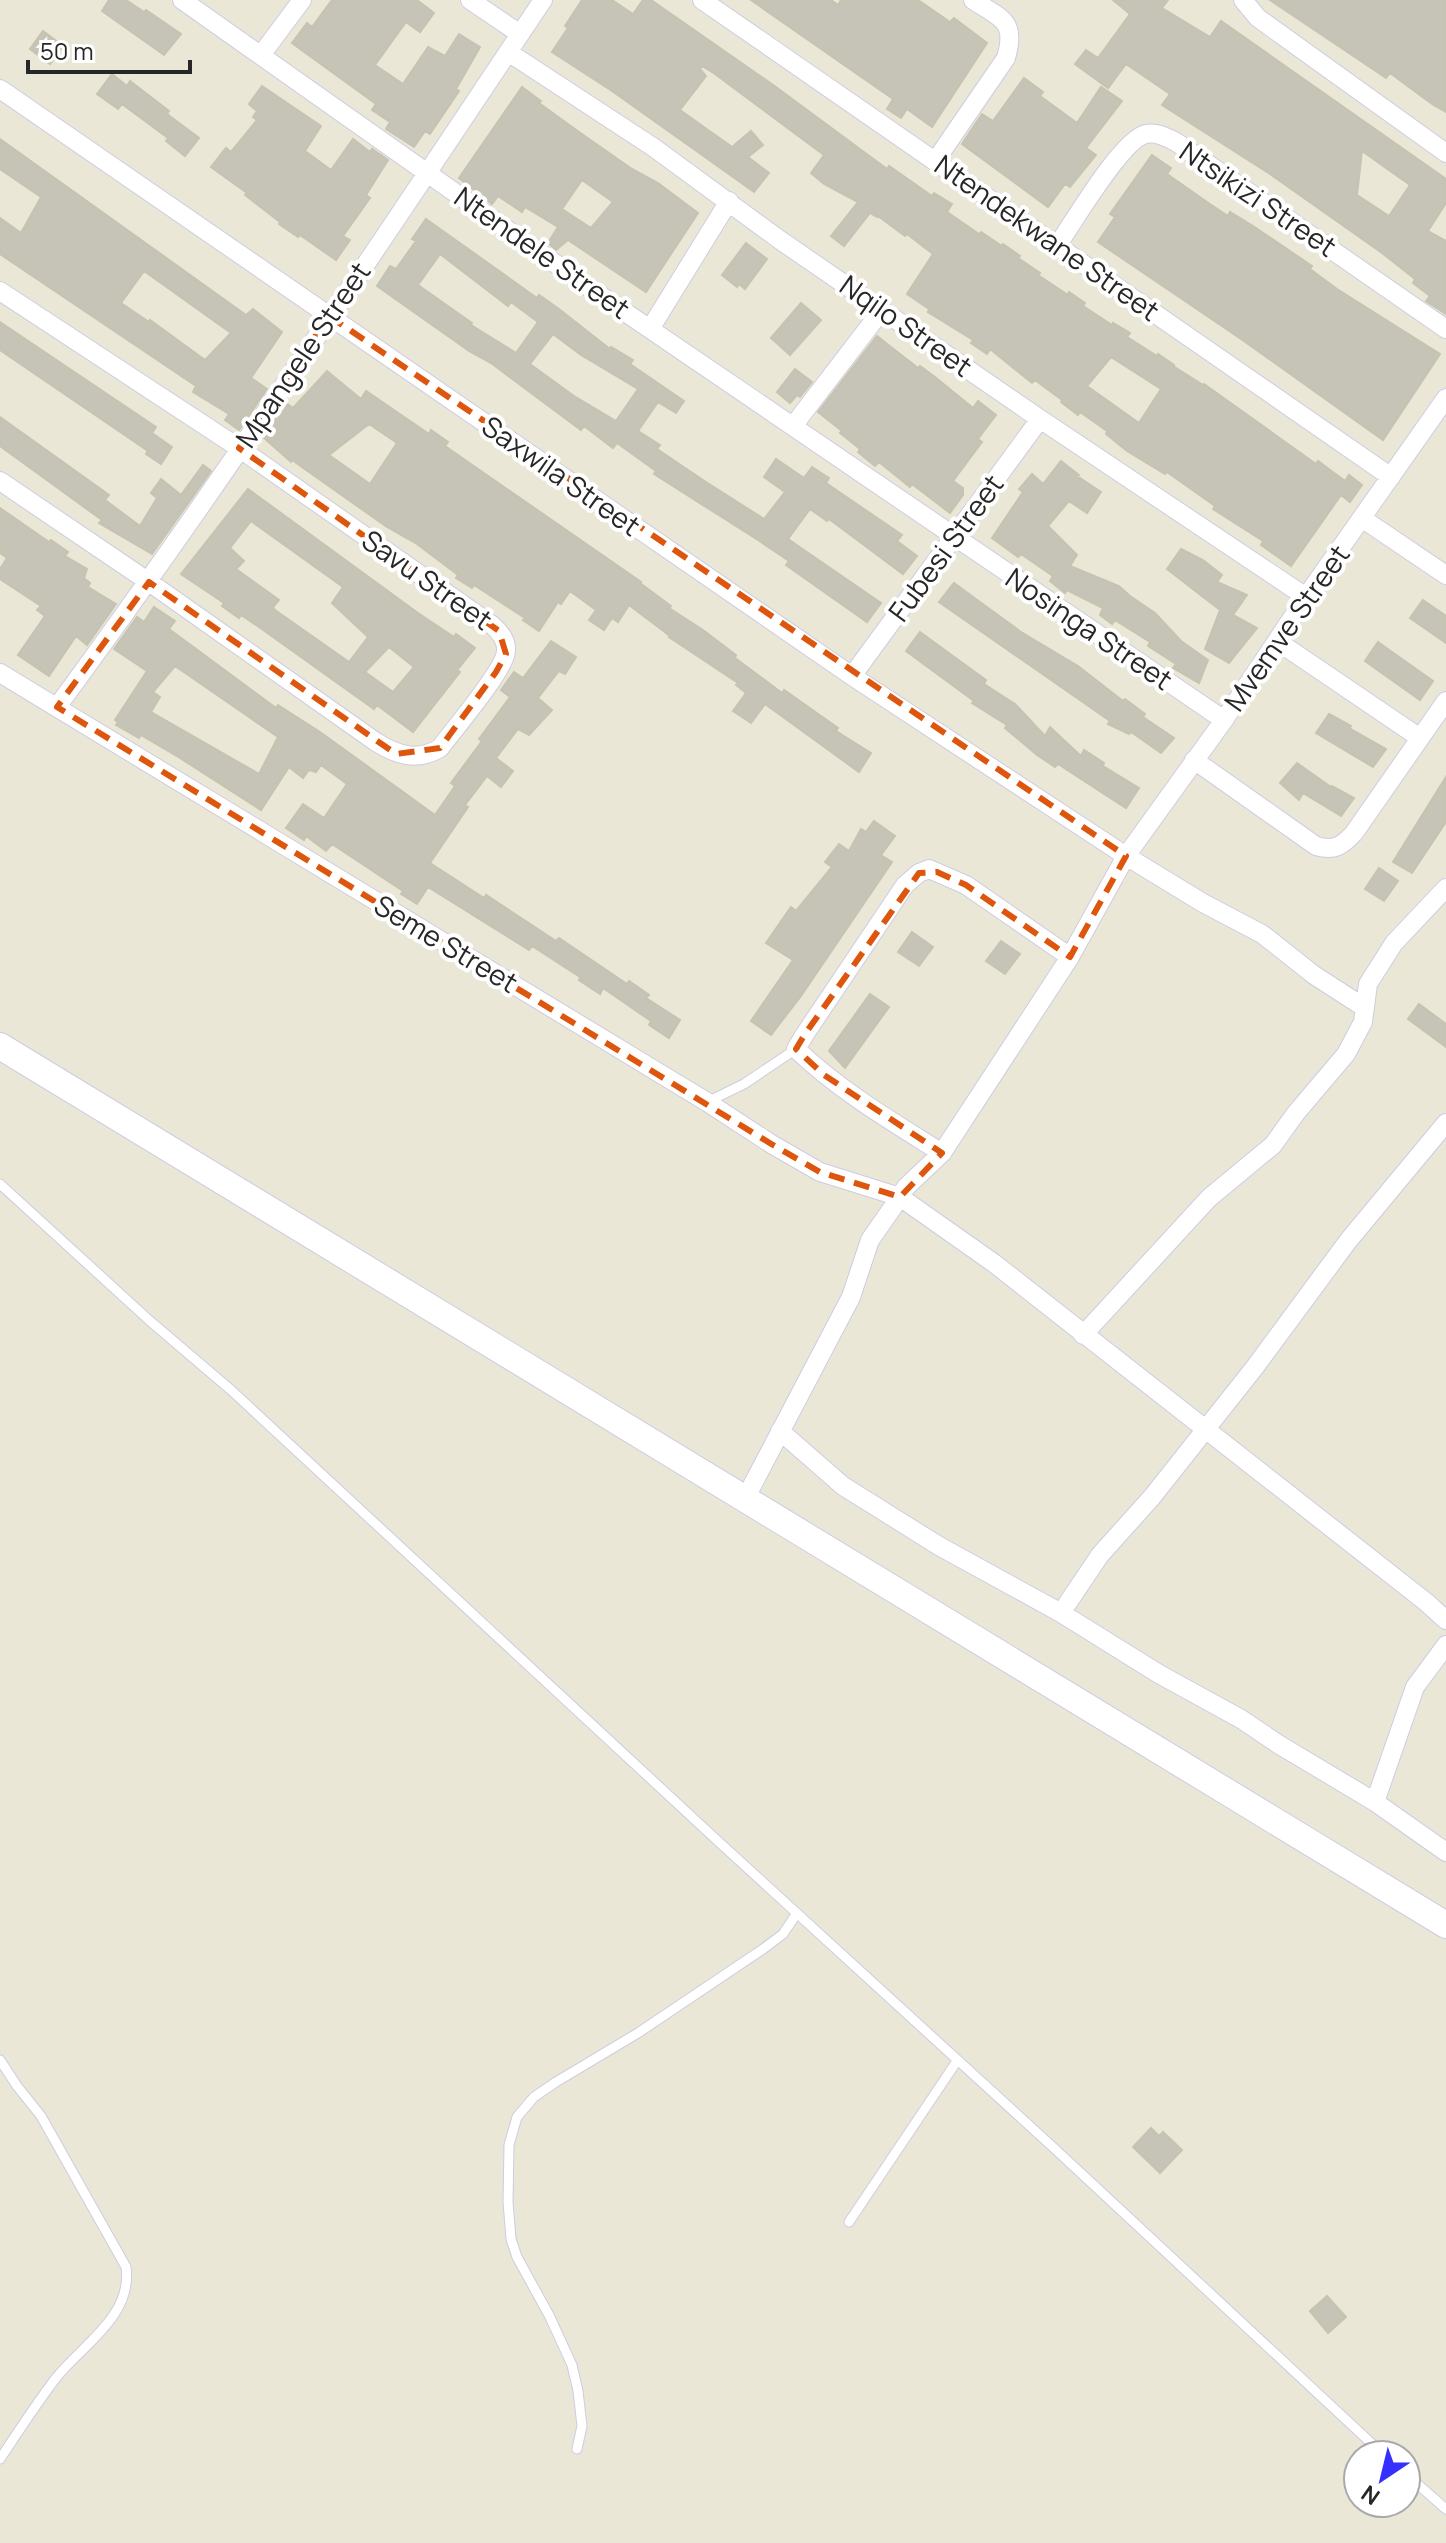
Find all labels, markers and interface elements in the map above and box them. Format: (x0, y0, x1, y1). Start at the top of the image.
scale bar (28, 24, 190, 74)
text: 50 m (40, 34, 94, 67)
street label: Ntsikizi Street (1173, 132, 1344, 265)
street label: Ntendekwane Street (928, 145, 1167, 329)
street label: Ntendele Street (447, 178, 638, 327)
street label: Mpangele Street (226, 254, 378, 455)
street label: Nqilo Street (833, 266, 980, 385)
street label: Saxwila Street (475, 406, 648, 544)
street label: Fubesi Street (879, 466, 1011, 628)
street label: Savu Street (355, 520, 500, 638)
street label: Mvemve Street (1215, 537, 1358, 718)
street label: Nosinga Street (999, 558, 1180, 698)
street label: Seme Street (368, 885, 525, 1001)
north arrow (1342, 2439, 1422, 2519)
text: N (1355, 2479, 1386, 2512)

